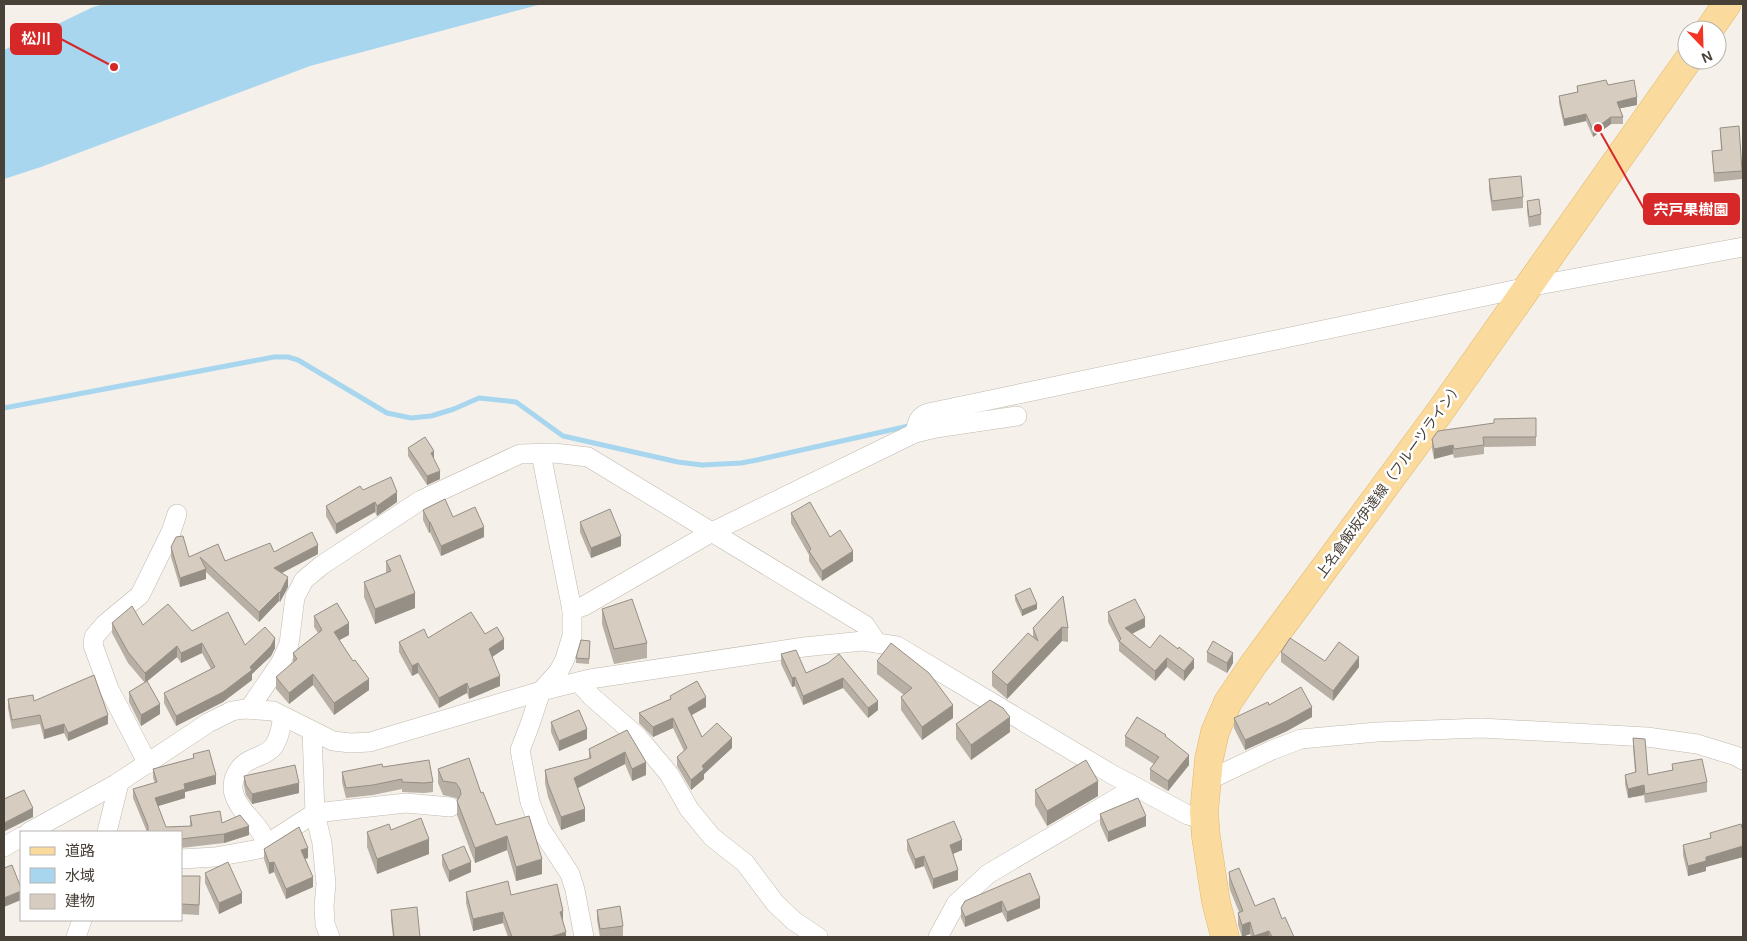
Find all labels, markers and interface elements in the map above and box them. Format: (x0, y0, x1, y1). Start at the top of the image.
north arrow (1677, 20, 1727, 70)
callout: 松川 (11, 24, 61, 54)
text: 松川 (21, 30, 51, 47)
text: N (1699, 48, 1715, 66)
callout: 宍戸果樹園 (1644, 194, 1739, 224)
text: 宍戸果樹園 (1653, 201, 1729, 218)
street label: 上名倉飯坂伊達線（フルーツライン） (1313, 379, 1465, 581)
legend (20, 831, 182, 921)
text: 道路 (65, 842, 95, 859)
text: 水域 (65, 867, 95, 884)
text: 建物 (65, 892, 95, 909)

